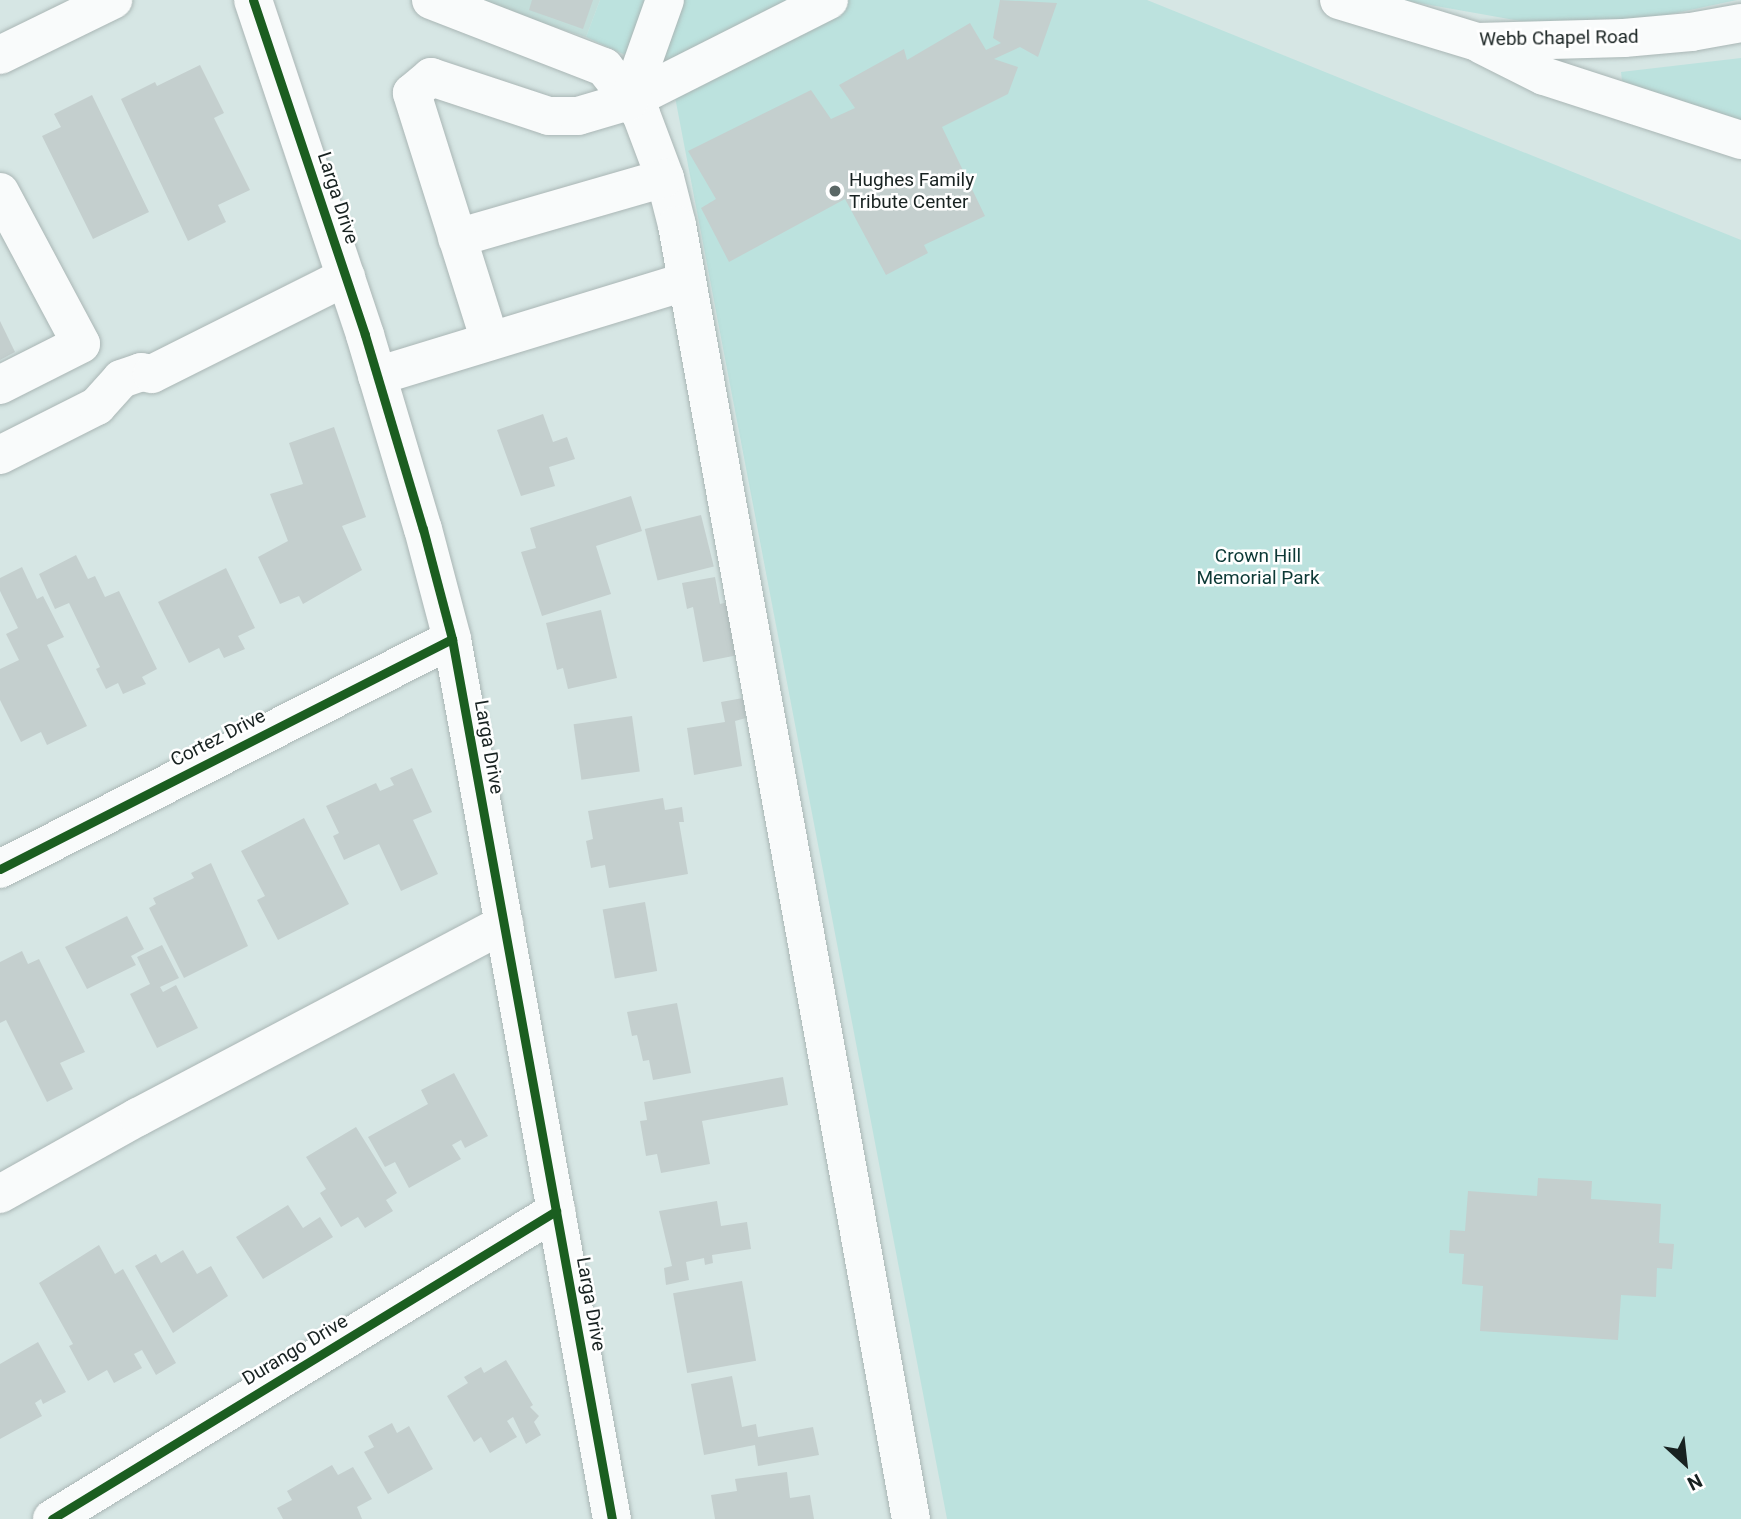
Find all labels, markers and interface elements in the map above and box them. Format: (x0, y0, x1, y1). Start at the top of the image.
street label: Webb Chapel Road (1479, 25, 1639, 51)
street label: Larga Drive (312, 149, 364, 247)
place label: Hughes Family Tribute Center (849, 169, 974, 213)
marker: Hughes Family Tribute Center (827, 183, 843, 199)
park label: Crown Hill Memorial Park (1196, 545, 1320, 589)
street label: Larga Drive (470, 698, 508, 796)
street label: Cortez Drive (167, 704, 269, 772)
street label: Larga Drive (572, 1255, 610, 1353)
street label: Durango Drive (238, 1310, 352, 1390)
north arrow (1650, 1428, 1720, 1498)
text: N (1684, 1469, 1706, 1495)

